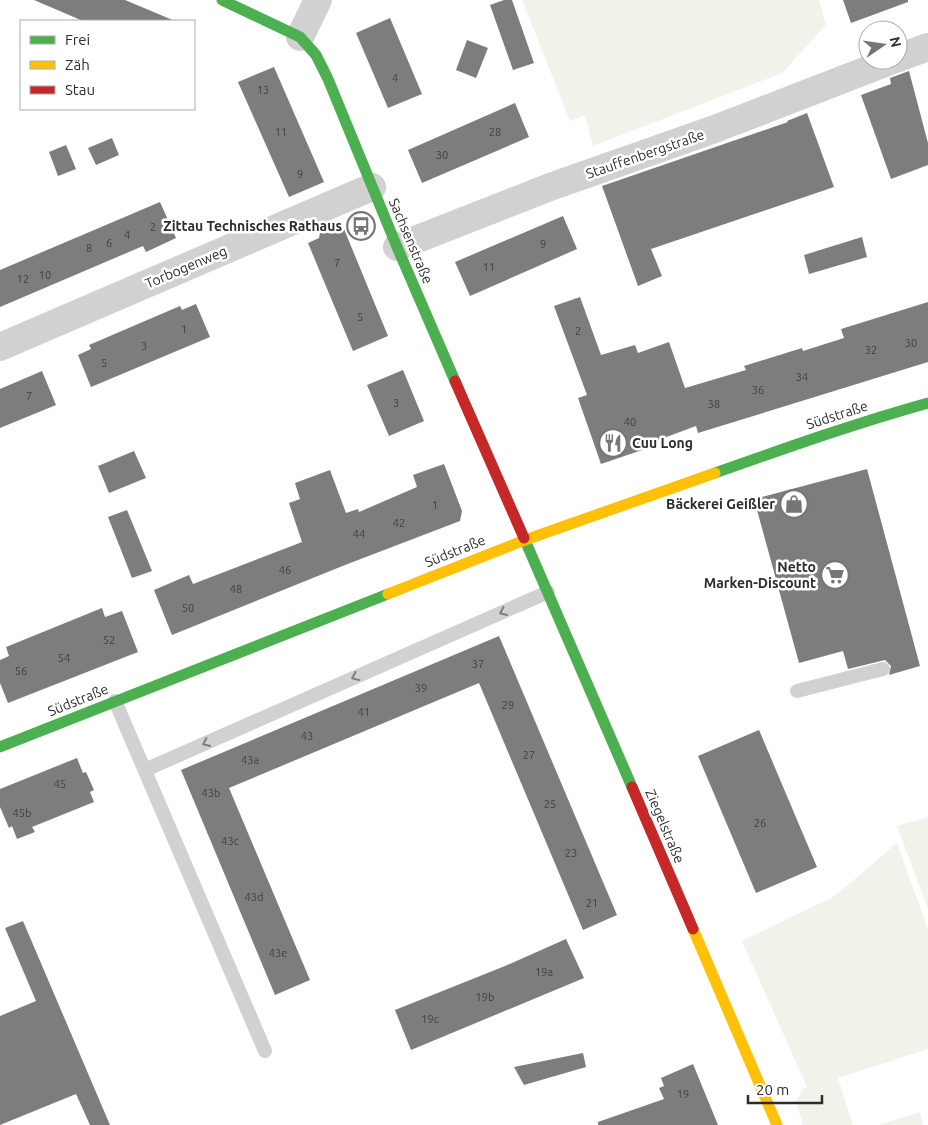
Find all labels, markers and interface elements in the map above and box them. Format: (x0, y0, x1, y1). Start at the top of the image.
legend (20, 20, 195, 110)
north arrow (858, 20, 908, 70)
text: Frei (65, 31, 90, 48)
text: N (887, 35, 905, 49)
text: Zäh (65, 56, 90, 73)
house number: 4 (392, 72, 398, 84)
text: Stau (65, 81, 95, 98)
house number: 13 (257, 84, 269, 96)
house number: 11 (275, 126, 287, 138)
house number: 28 (489, 126, 501, 138)
street label: Stauffenbergstraße (584, 126, 706, 182)
house number: 30 (436, 149, 448, 161)
house number: 9 (297, 168, 303, 180)
street label: Sachsenstraße (386, 196, 436, 286)
bus stop icon: Zittau Technisches Rathaus (346, 211, 376, 241)
place label: Zittau Technisches Rathaus (163, 218, 342, 234)
house number: 2 (150, 221, 156, 233)
house number: 4 (124, 229, 130, 241)
house number: 6 (106, 237, 112, 249)
house number: 9 (540, 238, 546, 250)
house number: 8 (86, 242, 92, 254)
street label: Torbogenweg (143, 243, 229, 291)
house number: 7 (334, 257, 340, 269)
house number: 11 (483, 261, 495, 273)
house number: 10 (39, 269, 51, 281)
house number: 12 (17, 273, 29, 285)
house number: 5 (357, 311, 363, 323)
house number: 1 (181, 323, 187, 335)
house number: 2 (575, 325, 581, 337)
house number: 30 (905, 337, 917, 349)
house number: 3 (141, 340, 147, 352)
house number: 32 (865, 344, 877, 356)
house number: 5 (101, 357, 107, 369)
house number: 34 (796, 371, 808, 383)
house number: 36 (752, 384, 764, 396)
house number: 7 (26, 390, 32, 402)
house number: 3 (393, 397, 399, 409)
house number: 38 (708, 398, 720, 410)
street label: Südstraße (804, 398, 870, 432)
house number: 40 (624, 416, 636, 428)
restaurant icon: Cuu Long (598, 428, 628, 458)
place label: Cuu Long (632, 435, 693, 451)
shop icon: Bäckerei Geißler (779, 489, 809, 519)
place label: Bäckerei Geißler (666, 496, 775, 512)
house number: 1 (432, 499, 438, 511)
house number: 42 (393, 517, 405, 529)
house number: 44 (353, 528, 365, 540)
street label: Südstraße (422, 532, 488, 570)
place label: Netto Marken-Discount (704, 559, 816, 591)
supermarket icon: Netto Marken-Discount (820, 560, 850, 590)
house number: 46 (279, 564, 291, 576)
house number: 48 (230, 583, 242, 595)
house number: 50 (182, 602, 194, 614)
one-way arrow (499, 605, 508, 616)
house number: 52 (103, 634, 115, 646)
house number: 54 (58, 652, 70, 664)
house number: 37 (472, 658, 484, 670)
house number: 56 (15, 665, 27, 677)
one-way arrow (351, 671, 360, 682)
street label: Südstraße (45, 681, 111, 719)
house number: 39 (415, 682, 427, 694)
house number: 29 (502, 699, 514, 711)
house number: 41 (358, 706, 370, 718)
house number: 43 (301, 730, 313, 742)
one-way arrow (202, 736, 211, 747)
house number: 27 (523, 749, 535, 761)
house number: 43a (241, 754, 259, 766)
house number: 45 (54, 778, 66, 790)
house number: 43b (202, 787, 220, 799)
street label: Ziegelstraße (642, 787, 688, 865)
house number: 25 (544, 798, 556, 810)
house number: 45b (13, 807, 31, 819)
house number: 26 (754, 817, 766, 829)
house number: 43c (221, 835, 239, 847)
house number: 23 (565, 847, 577, 859)
house number: 43d (245, 891, 263, 903)
house number: 21 (586, 897, 598, 909)
house number: 43e (269, 947, 287, 959)
house number: 19a (535, 966, 553, 978)
house number: 19b (476, 991, 494, 1003)
house number: 19c (421, 1013, 439, 1025)
scale bar (748, 1072, 822, 1104)
text: 20 m (756, 1081, 789, 1098)
house number: 19 (677, 1088, 689, 1100)

